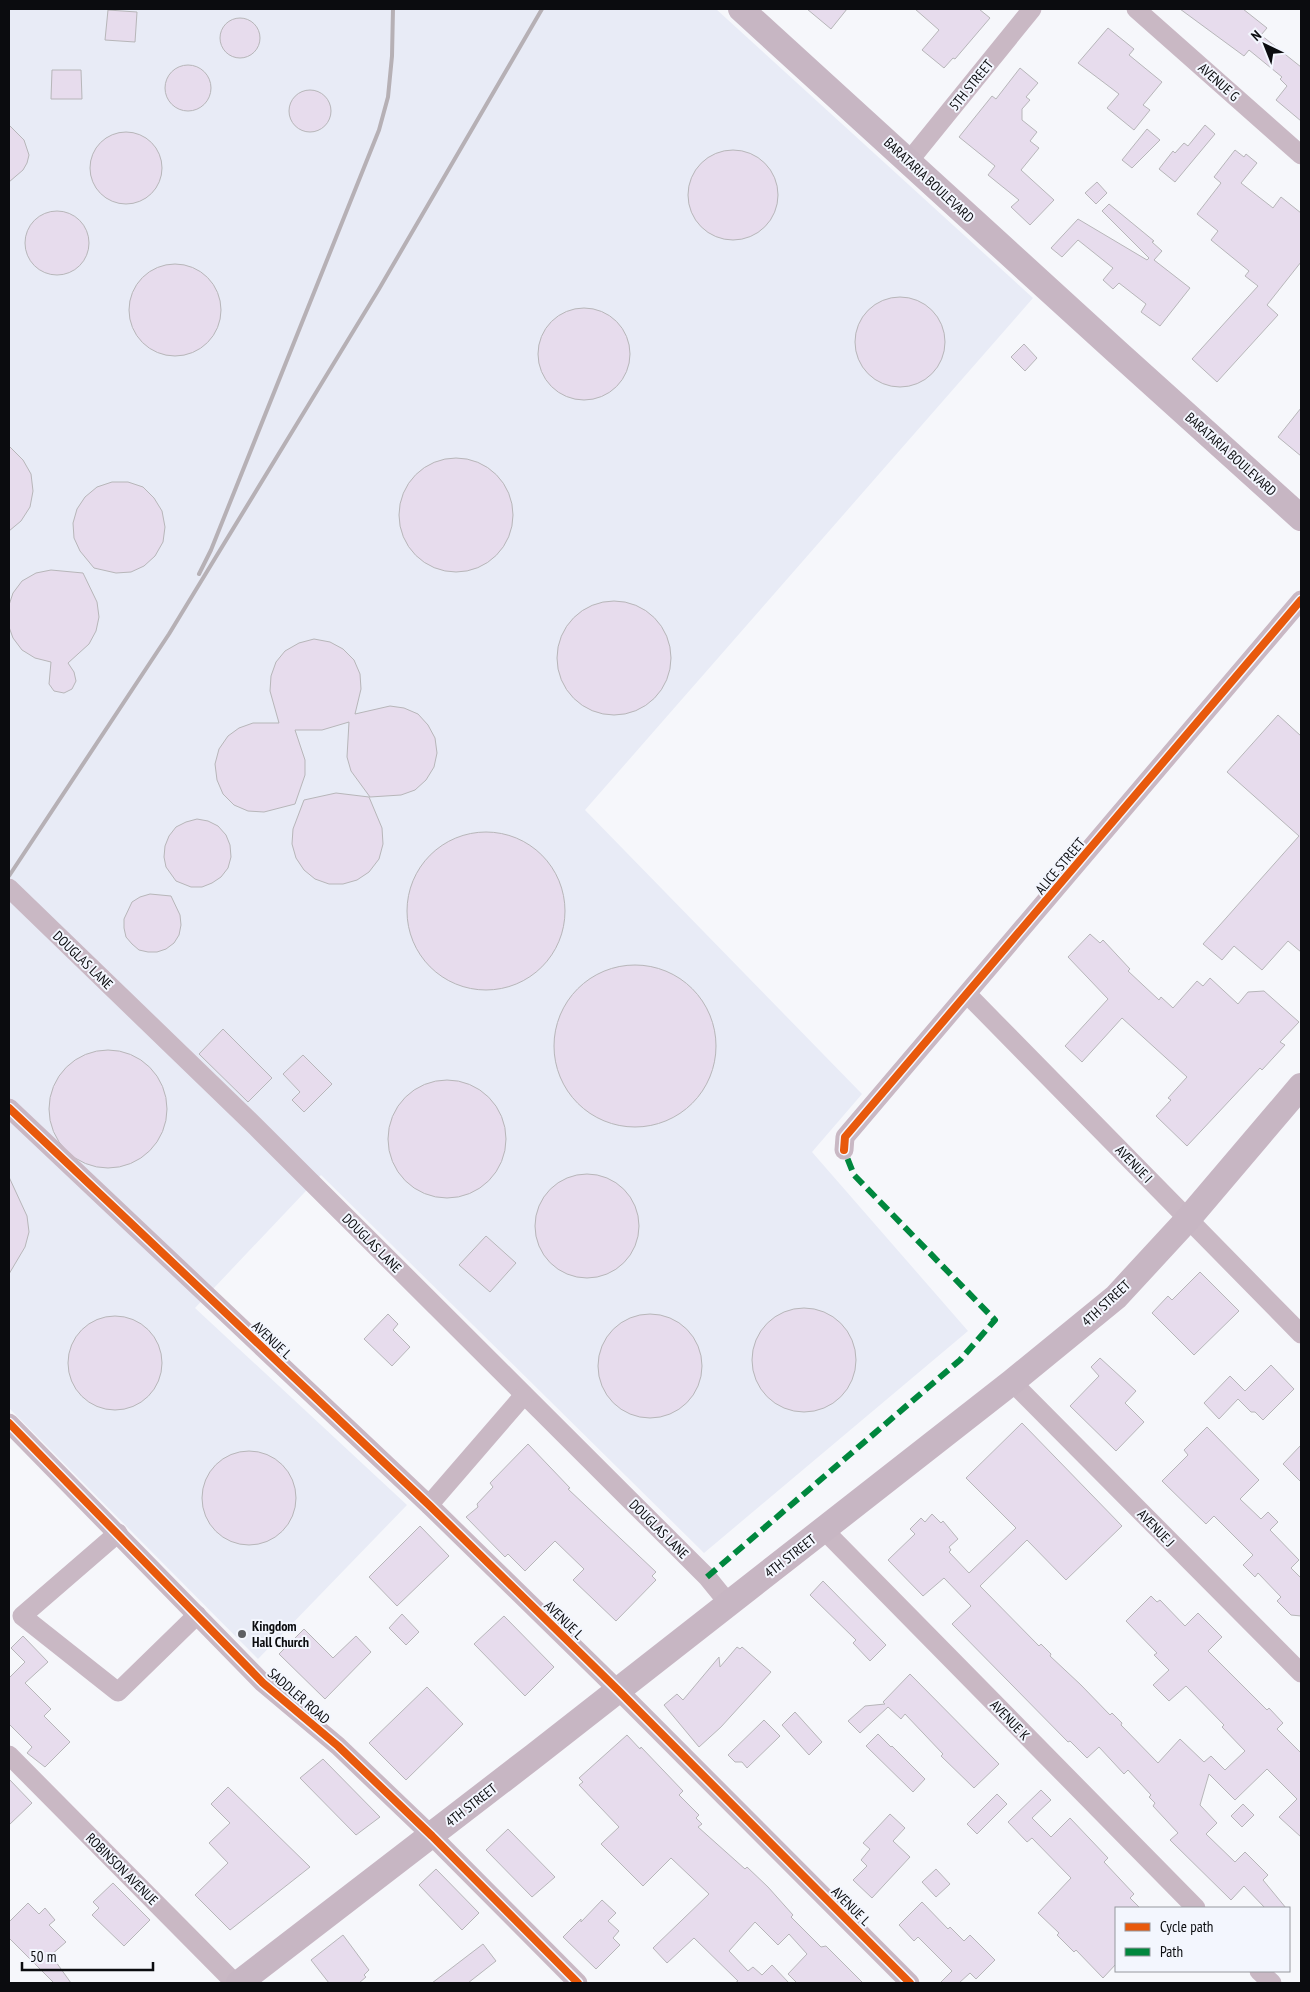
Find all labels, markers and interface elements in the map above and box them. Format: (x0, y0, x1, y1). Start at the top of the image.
north arrow (1240, 20, 1290, 70)
text: N (1247, 26, 1265, 45)
street label: 5TH STREET (945, 55, 997, 114)
street label: AVENUE G (1195, 59, 1243, 105)
street label: BARATARIA BOULEVARD (880, 134, 978, 226)
street label: BARATARIA BOULEVARD (1182, 408, 1280, 500)
street label: ALICE STREET (1031, 833, 1089, 898)
street label: DOUGLAS LANE (49, 927, 117, 993)
street label: AVENUE I (1112, 1141, 1156, 1187)
street label: DOUGLAS LANE (339, 1210, 405, 1276)
street label: 4TH STREET (1078, 1275, 1135, 1330)
street label: AVENUE L (248, 1317, 296, 1363)
street label: DOUGLAS LANE (626, 1496, 692, 1562)
street label: AVENUE J (1134, 1505, 1178, 1551)
street label: 4TH STREET (761, 1530, 820, 1582)
street label: AVENUE L (540, 1597, 588, 1643)
place label: Kingdom Hall Church (252, 1617, 309, 1651)
marker: Kingdom Hall Church (236, 1628, 248, 1640)
street label: SADDLER ROAD (264, 1664, 334, 1728)
street label: AVENUE K (986, 1696, 1034, 1744)
street label: 4TH STREET (442, 1779, 501, 1831)
street label: ROBINSON AVENUE (82, 1829, 162, 1909)
street label: AVENUE L (828, 1883, 875, 1930)
legend (1115, 1907, 1290, 1972)
text: Cycle path (1160, 1917, 1213, 1936)
scale bar (22, 1940, 154, 1972)
text: Path (1160, 1942, 1183, 1961)
text: 50 m (30, 1947, 56, 1966)

